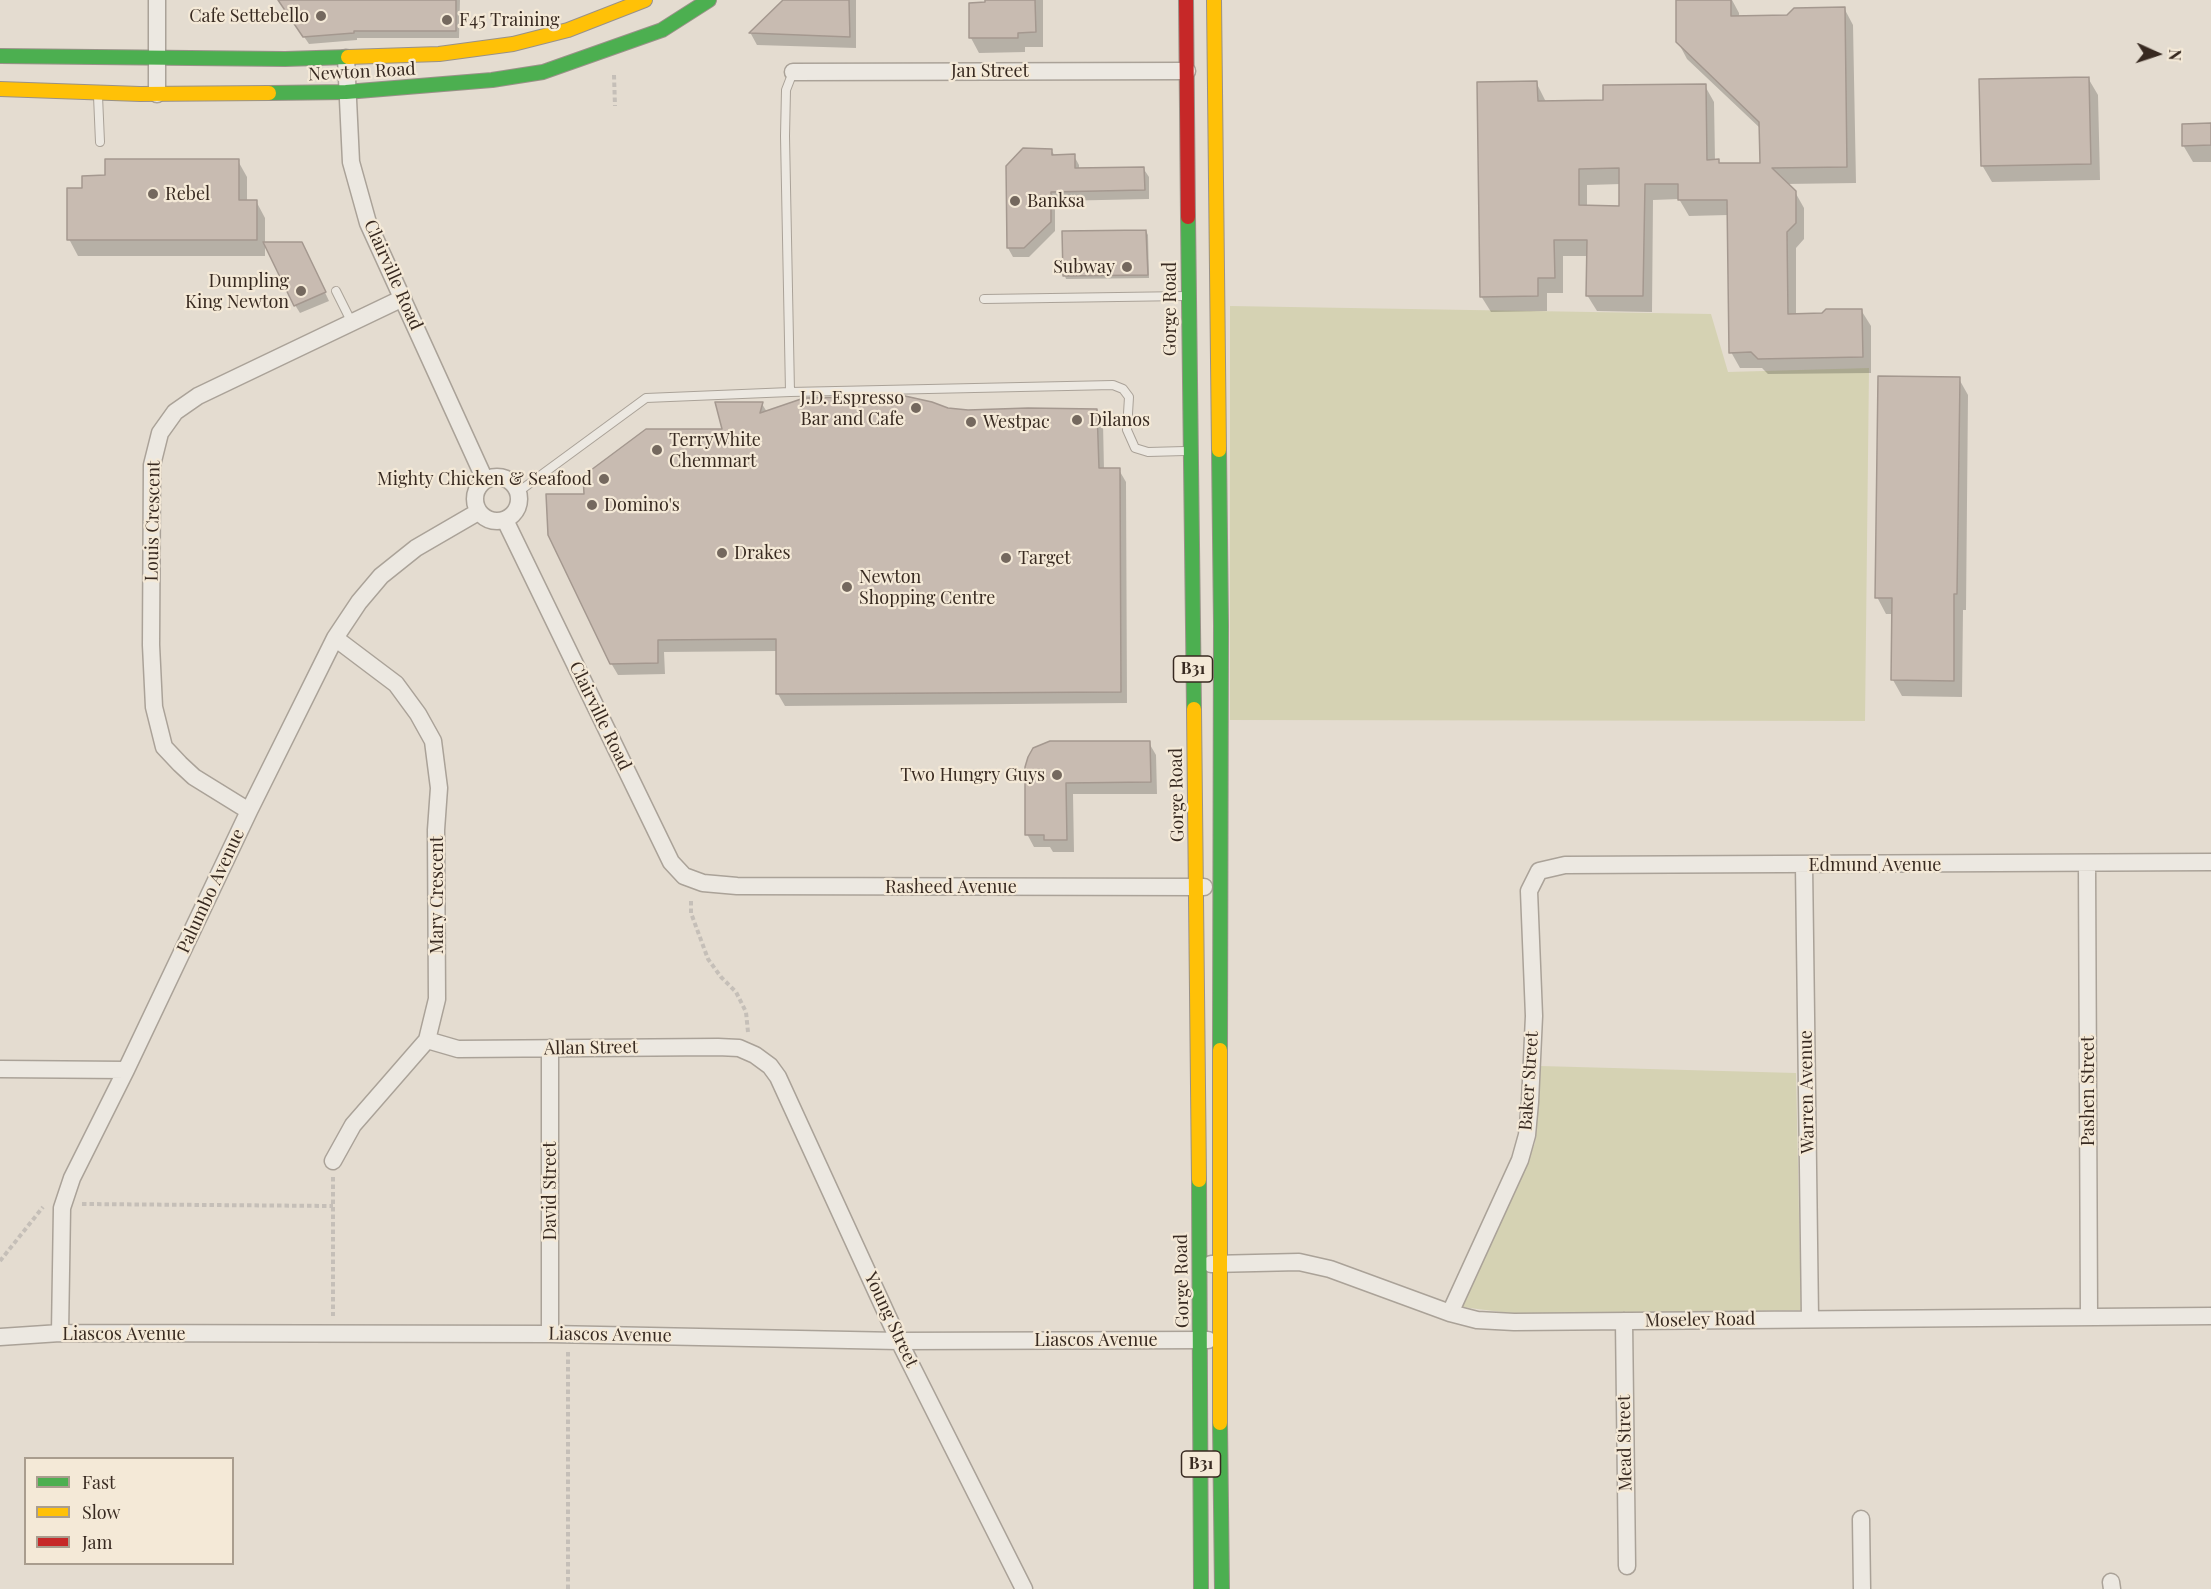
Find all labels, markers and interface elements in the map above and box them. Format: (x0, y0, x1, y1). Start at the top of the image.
place label: Cafe Settebello (189, 5, 309, 27)
marker: Cafe Settebello (314, 9, 328, 23)
place label: F45 Training (459, 9, 560, 31)
marker: F45 Training (440, 13, 454, 27)
north arrow (2127, 24, 2187, 84)
text: N (2165, 49, 2186, 61)
street label: Newton Road (308, 58, 416, 86)
street label: Jan Street (951, 60, 1029, 82)
place label: Rebel (165, 183, 210, 205)
marker: Rebel (146, 187, 160, 201)
place label: Banksa (1027, 190, 1085, 212)
marker: Banksa (1008, 194, 1022, 208)
street label: Clairville Road (359, 216, 427, 334)
place label: Subway (1053, 256, 1115, 278)
marker: Subway (1120, 260, 1134, 274)
street label: Gorge Road (1159, 262, 1181, 356)
place label: Dumpling King Newton (185, 270, 289, 312)
marker: Dumpling King Newton (294, 284, 308, 298)
place label: J.D. Espresso Bar and Cafe (800, 387, 904, 430)
marker: J.D. Espresso Bar and Cafe (909, 401, 923, 415)
place label: Dilanos (1089, 409, 1150, 431)
place label: Westpac (983, 411, 1050, 433)
marker: Dilanos (1070, 413, 1084, 427)
marker: Westpac (964, 415, 978, 429)
place label: TerryWhite Chemmart (669, 429, 761, 472)
marker: TerryWhite Chemmart (650, 443, 664, 457)
street label: Louis Crescent (141, 460, 165, 582)
place label: Mighty Chicken & Seafood (377, 468, 592, 490)
marker: Mighty Chicken & Seafood (597, 472, 611, 486)
place label: Domino's (604, 494, 680, 516)
marker: Domino's (585, 498, 599, 512)
place label: Drakes (734, 542, 791, 564)
marker: Drakes (715, 546, 729, 560)
place label: Target (1018, 547, 1071, 569)
marker: Target (999, 551, 1013, 565)
place label: Newton Shopping Centre (859, 566, 995, 608)
marker: Newton Shopping Centre (840, 580, 854, 594)
road number: B31 (1174, 656, 1212, 682)
street label: Clairville Road (564, 658, 636, 774)
street label: Gorge Road (1165, 748, 1189, 842)
place label: Two Hungry Guys (900, 764, 1045, 786)
marker: Two Hungry Guys (1050, 768, 1064, 782)
street label: Palumbo Avenue (173, 825, 249, 957)
street label: Mary Crescent (426, 836, 448, 954)
street label: Edmund Avenue (1809, 854, 1941, 876)
street label: Rasheed Avenue (885, 876, 1017, 898)
street label: Warren Avenue (1795, 1030, 1819, 1154)
street label: Baker Street (1515, 1031, 1543, 1131)
street label: Allan Street (544, 1036, 638, 1060)
street label: Pashen Street (2077, 1036, 2099, 1146)
street label: David Street (539, 1141, 561, 1241)
street label: Gorge Road (1170, 1234, 1194, 1328)
street label: Young Street (860, 1269, 922, 1371)
street label: Moseley Road (1644, 1308, 1756, 1332)
street label: Liascos Avenue (62, 1323, 186, 1345)
street label: Liascos Avenue (548, 1323, 672, 1347)
street label: Liascos Avenue (1034, 1329, 1158, 1351)
street label: Mead Street (1613, 1394, 1637, 1492)
road number: B31 (1182, 1451, 1220, 1477)
legend (24, 1457, 234, 1565)
text: Fast (82, 1470, 115, 1494)
text: Slow (82, 1500, 120, 1524)
text: Jam (82, 1530, 112, 1554)

